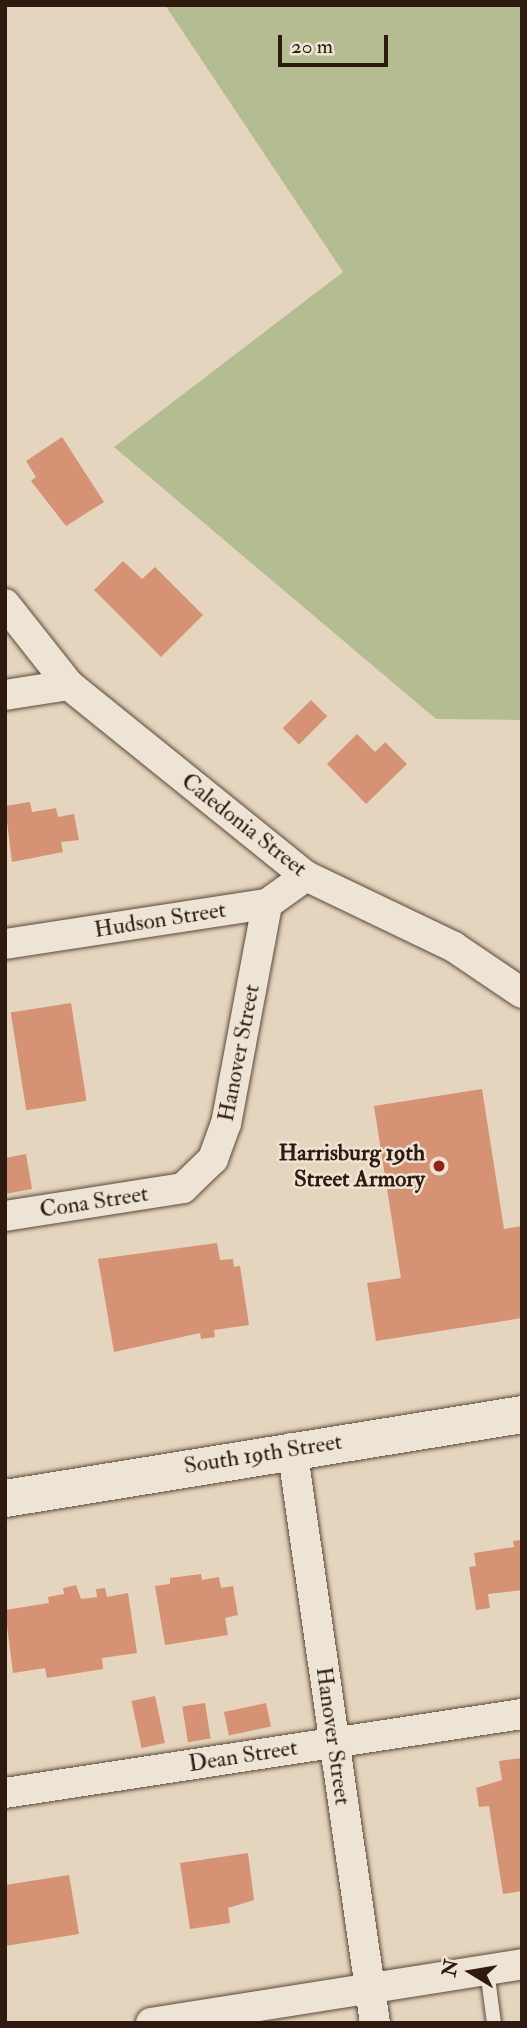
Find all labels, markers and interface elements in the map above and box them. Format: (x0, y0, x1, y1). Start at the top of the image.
scale bar (282, 21, 392, 65)
text: 20 m (291, 33, 333, 60)
street label: Caledonia Street (176, 767, 312, 883)
street label: Hudson Street (92, 896, 228, 944)
street label: Hanover Street (212, 982, 266, 1124)
place label: Harrisburg 19th Street Armory (278, 1139, 425, 1193)
marker: Harrisburg 19th Street Armory (431, 1158, 447, 1174)
street label: Cona Street (38, 1180, 150, 1224)
street label: South 19th Street (182, 1428, 344, 1480)
street label: Hanover Street (310, 1665, 356, 1807)
street label: Dean Street (187, 1734, 299, 1778)
north arrow (436, 1937, 506, 2007)
text: N (437, 1957, 464, 1979)

